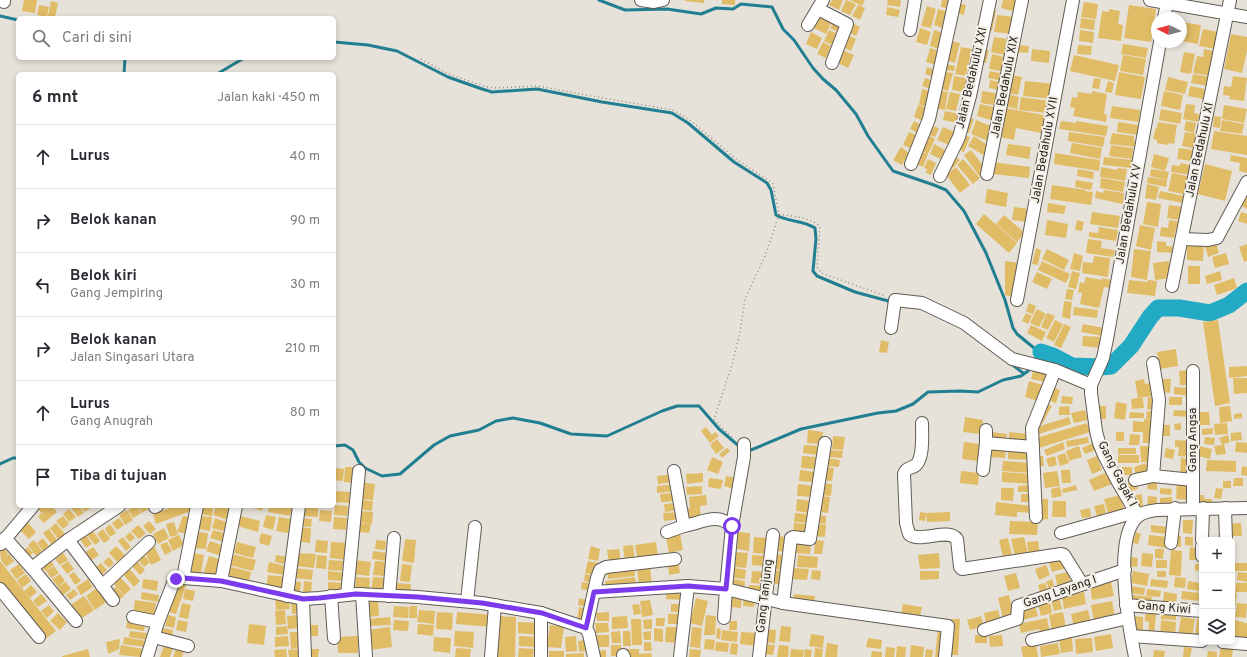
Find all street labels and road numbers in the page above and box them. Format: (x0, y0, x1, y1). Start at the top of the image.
street label: Jalan Bedahulu XXI (953, 26, 991, 130)
street label: Jalan Bedahulu XIX (987, 35, 1023, 139)
street label: Jalan Bedahulu XVII (1028, 95, 1062, 205)
street label: Jalan Bedahulu XI (1182, 101, 1218, 199)
street label: Jalan Bedahulu XV (1112, 163, 1146, 265)
street label: Gang Angsa (1185, 408, 1201, 472)
street label: Gang Gagak I (1094, 438, 1140, 510)
street label: Gang Tanjung (753, 558, 777, 634)
street label: Gang Layang I (1021, 572, 1099, 612)
street label: Gang Kiwi (1136, 598, 1192, 618)

